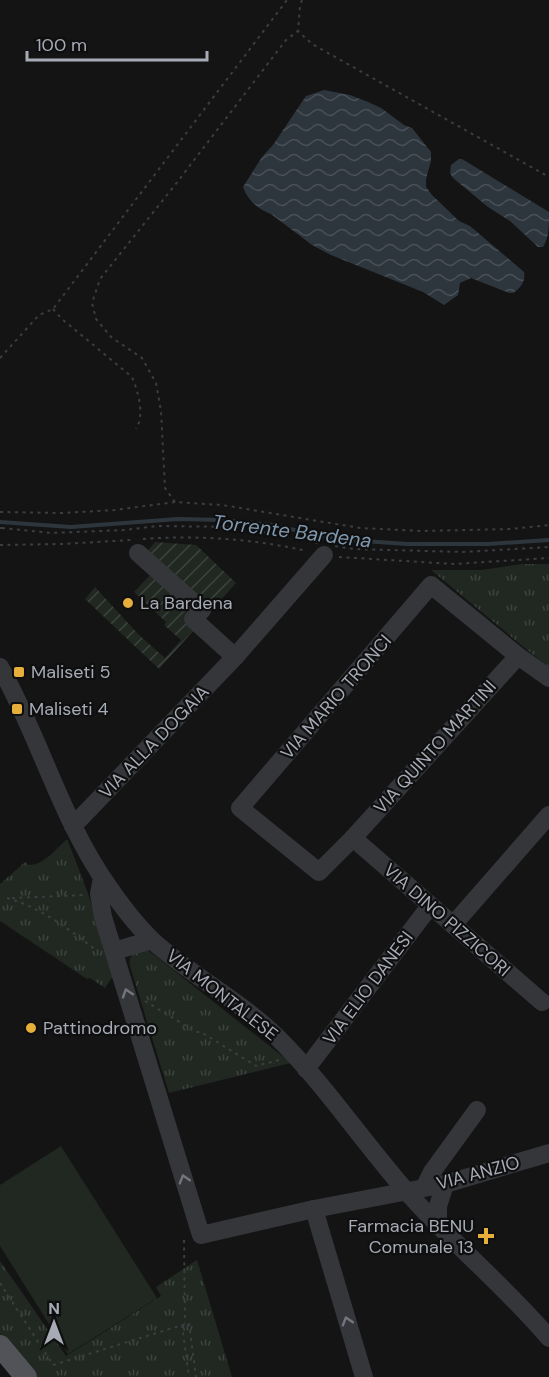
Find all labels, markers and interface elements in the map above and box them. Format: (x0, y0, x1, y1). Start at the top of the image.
scale bar (27, 24, 207, 62)
text: 100 m (36, 33, 87, 57)
water label: Torrente Bardena (211, 508, 373, 554)
place label: La Bardena (140, 591, 233, 615)
marker: La Bardena (121, 596, 135, 610)
street label: VIA MARIO TRONCI (275, 630, 397, 764)
place label: Maliseti 5 (31, 660, 110, 684)
marker: Maliseti 5 (12, 665, 26, 679)
street label: VIA QUINTO MARTINI (368, 675, 502, 819)
street label: VIA ALLA DOGAIA (94, 680, 214, 804)
place label: Maliseti 4 (29, 697, 108, 721)
marker: Maliseti 4 (10, 702, 24, 716)
street label: VIA DINO PIZZICORI (378, 858, 516, 982)
street label: VIA ELIO DANESI (317, 926, 419, 1050)
street label: VIA MONTALESE (161, 944, 283, 1046)
one-way arrow (122, 988, 135, 999)
place label: Pattinodromo (43, 1016, 157, 1040)
marker: Pattinodromo (24, 1021, 38, 1035)
street label: VIA ANZIO (434, 1150, 522, 1196)
one-way arrow (179, 1174, 191, 1185)
place label: Farmacia BENU Comunale 13 (348, 1214, 474, 1259)
marker: Farmacia BENU Comunale 13 (479, 1229, 493, 1243)
north arrow (24, 1293, 84, 1353)
text: N (48, 1298, 60, 1319)
one-way arrow (342, 1316, 354, 1327)

